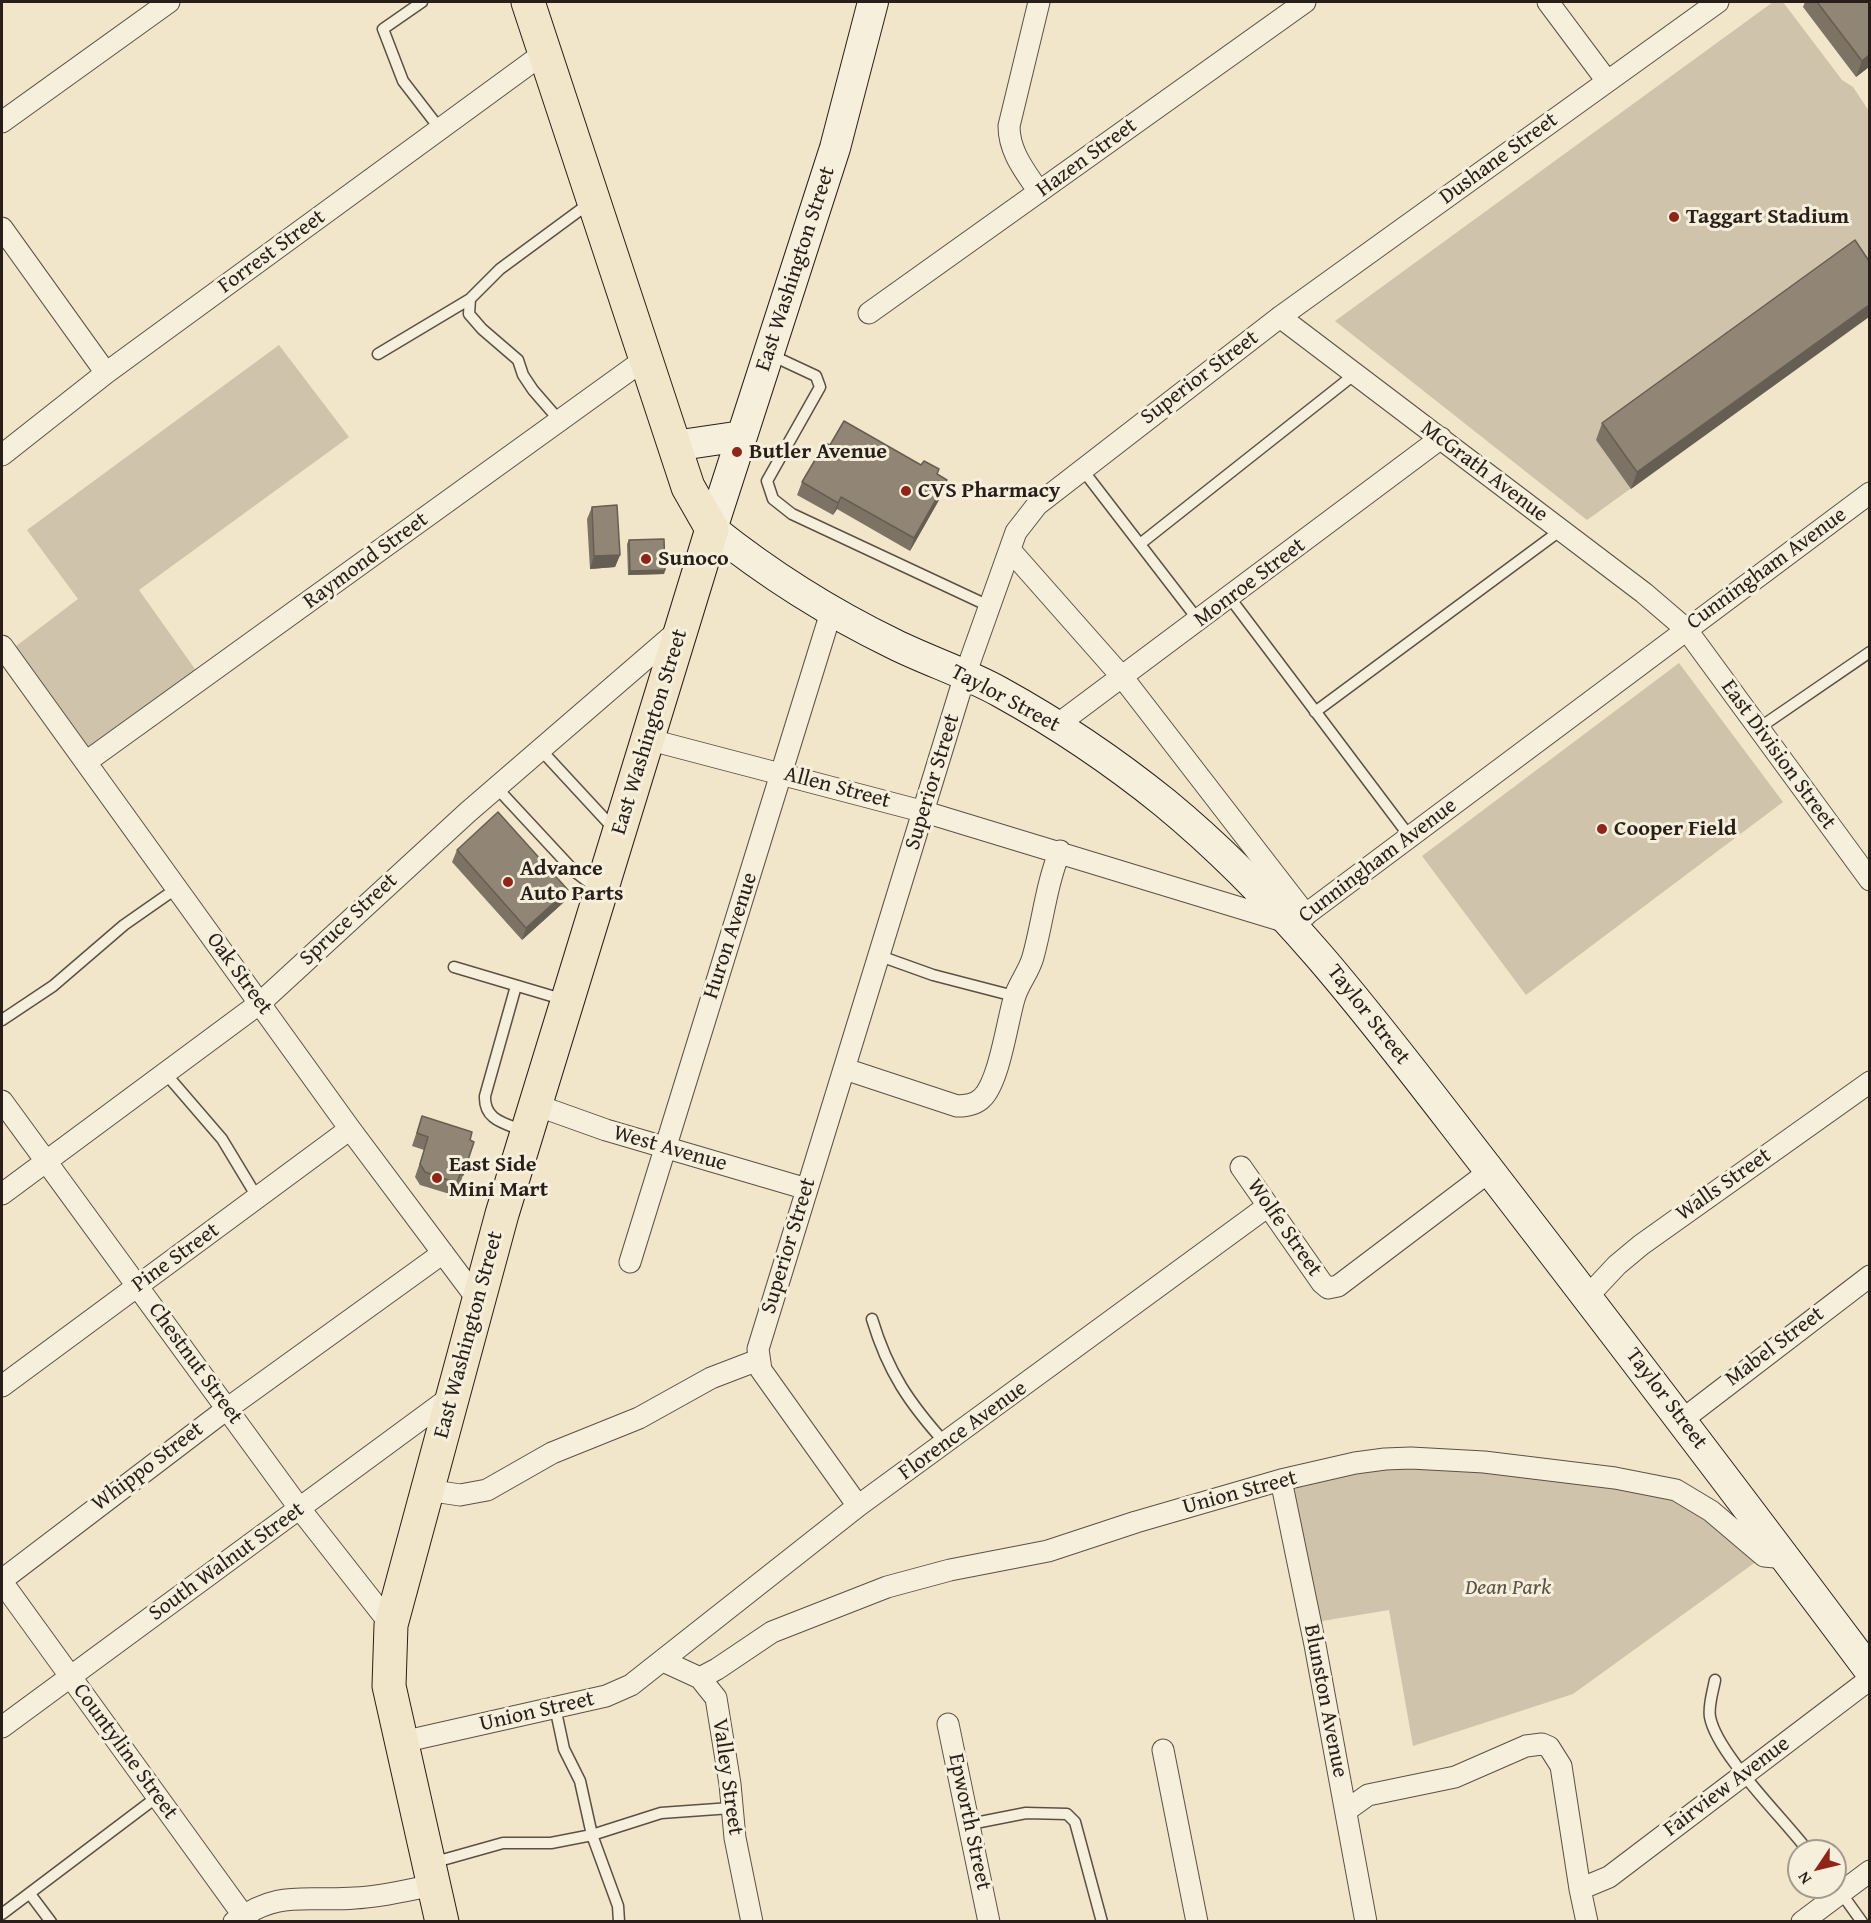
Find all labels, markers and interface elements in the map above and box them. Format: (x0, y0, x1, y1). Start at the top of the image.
street label: Dushane Street (1435, 107, 1563, 211)
street label: Hazen Street (1032, 113, 1142, 203)
street label: East Washington Street (750, 163, 842, 375)
street label: Forrest Street (213, 204, 331, 300)
place label: Taggart Stadium (1686, 204, 1849, 230)
marker: Taggart Stadium (1667, 210, 1681, 224)
street label: Superior Street (1136, 325, 1264, 431)
street label: McGrath Avenue (1415, 416, 1553, 528)
place label: Butler Avenue (749, 439, 887, 465)
marker: Butler Avenue (730, 445, 744, 459)
place label: CVS Pharmacy (918, 478, 1060, 504)
marker: CVS Pharmacy (899, 484, 913, 498)
street label: Cunningham Avenue (1682, 502, 1852, 636)
street label: Raymond Street (298, 507, 434, 615)
street label: Monroe Street (1189, 533, 1311, 633)
place label: Sunoco (658, 546, 729, 572)
marker: Sunoco (639, 552, 653, 566)
street label: East Washington Street (606, 626, 694, 838)
street label: Taylor Street (946, 659, 1064, 739)
street label: East Division Street (1715, 675, 1841, 835)
street label: Superior Street (900, 711, 966, 853)
street label: Allen Street (781, 761, 893, 815)
street label: Cunningham Avenue (1294, 793, 1462, 929)
place label: Cooper Field (1614, 816, 1737, 842)
marker: Cooper Field (1595, 822, 1609, 836)
place label: Advance Auto Parts (520, 856, 624, 908)
street label: Spruce Street (295, 868, 403, 972)
street label: Huron Avenue (698, 870, 764, 1002)
marker: Advance Auto Parts (501, 875, 515, 889)
street label: Oak Street (200, 928, 278, 1020)
street label: Taylor Street (1321, 960, 1415, 1070)
street label: West Avenue (610, 1120, 730, 1178)
street label: Walls Street (1671, 1143, 1777, 1227)
place label: East Side Mini Mart (449, 1152, 548, 1204)
marker: East Side Mini Mart (430, 1171, 444, 1185)
street label: Wolfe Street (1241, 1174, 1327, 1282)
street label: Superior Street (756, 1175, 822, 1317)
street label: Pine Street (127, 1218, 225, 1298)
street label: East Washington Street (429, 1228, 509, 1442)
street label: Chestnut Street (142, 1298, 248, 1430)
street label: Mabel Street (1720, 1301, 1830, 1393)
street label: Taylor Street (1619, 1343, 1713, 1455)
street label: Florence Avenue (894, 1376, 1032, 1486)
street label: Whippo Street (87, 1417, 209, 1517)
street label: Union Street (1180, 1465, 1300, 1521)
street label: South Walnut Street (144, 1497, 310, 1627)
park label: Dean Park (1465, 1575, 1551, 1601)
street label: Blunston Avenue (1297, 1622, 1353, 1780)
street label: Countyline Street (67, 1679, 183, 1825)
street label: Union Street (477, 1686, 597, 1738)
street label: Valley Street (706, 1717, 748, 1837)
street label: Fairview Avenue (1659, 1731, 1795, 1843)
street label: Epworth Street (942, 1751, 996, 1893)
north arrow (1787, 1839, 1847, 1899)
text: N (1791, 1867, 1817, 1889)

